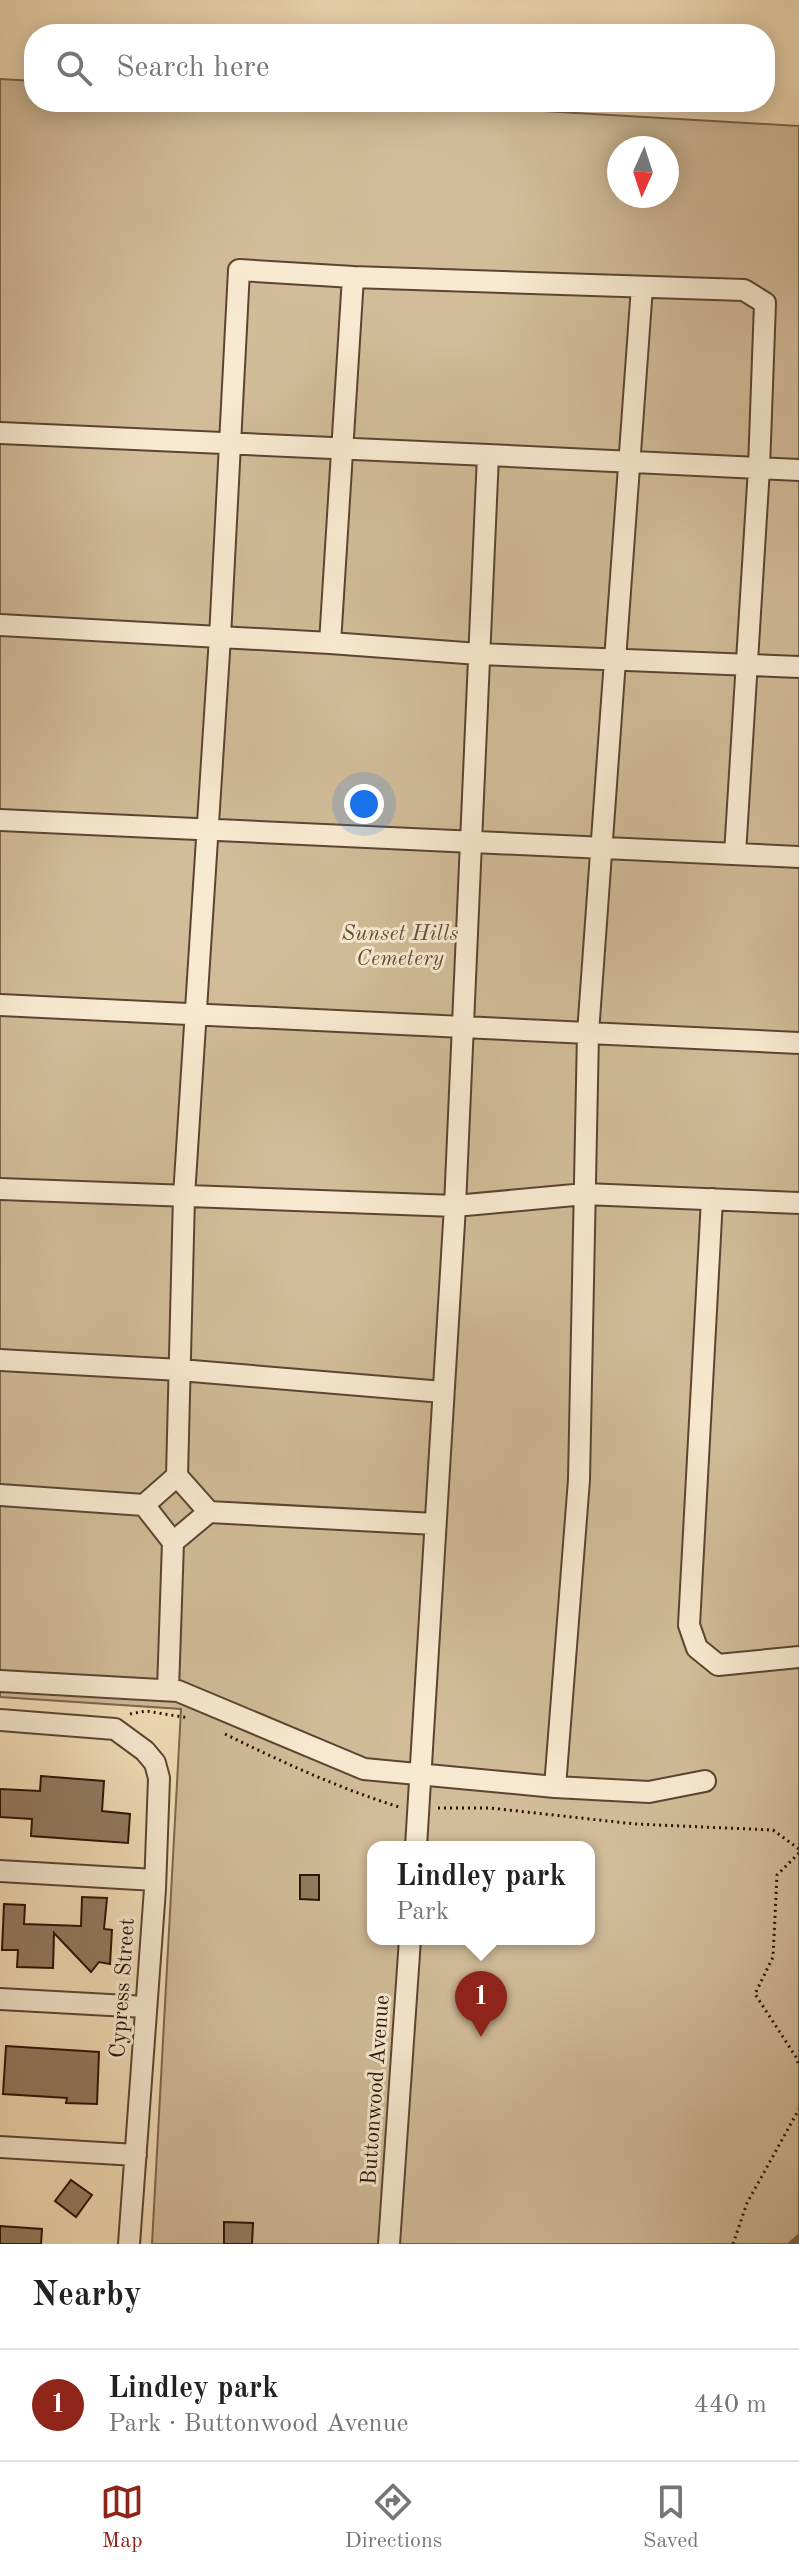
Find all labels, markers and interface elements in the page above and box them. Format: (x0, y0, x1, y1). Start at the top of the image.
search box (24, 24, 775, 112)
icon: search (52, 46, 96, 90)
text: Search here (116, 53, 270, 83)
north arrow (607, 136, 679, 208)
your location (344, 784, 384, 824)
park label: Sunset Hills Cemetery (341, 923, 459, 970)
popup (367, 1841, 595, 1945)
text: Lindley park (396, 1862, 566, 1892)
text: Park (396, 1899, 449, 1925)
street label: Cypress Street (107, 1917, 139, 2059)
pin: 1 (455, 1971, 507, 2037)
street label: Buttonwood Avenue (358, 1994, 394, 2186)
text: Nearby (32, 2279, 142, 2313)
text: Lindley park (108, 2374, 279, 2404)
text: 1 (50, 2392, 66, 2418)
text: 440 m (694, 2392, 767, 2418)
text: Park · Buttonwood Avenue (108, 2411, 409, 2437)
tab: Map (100, 2480, 144, 2555)
tab: Directions (345, 2480, 442, 2555)
tab: Saved (643, 2480, 699, 2555)

